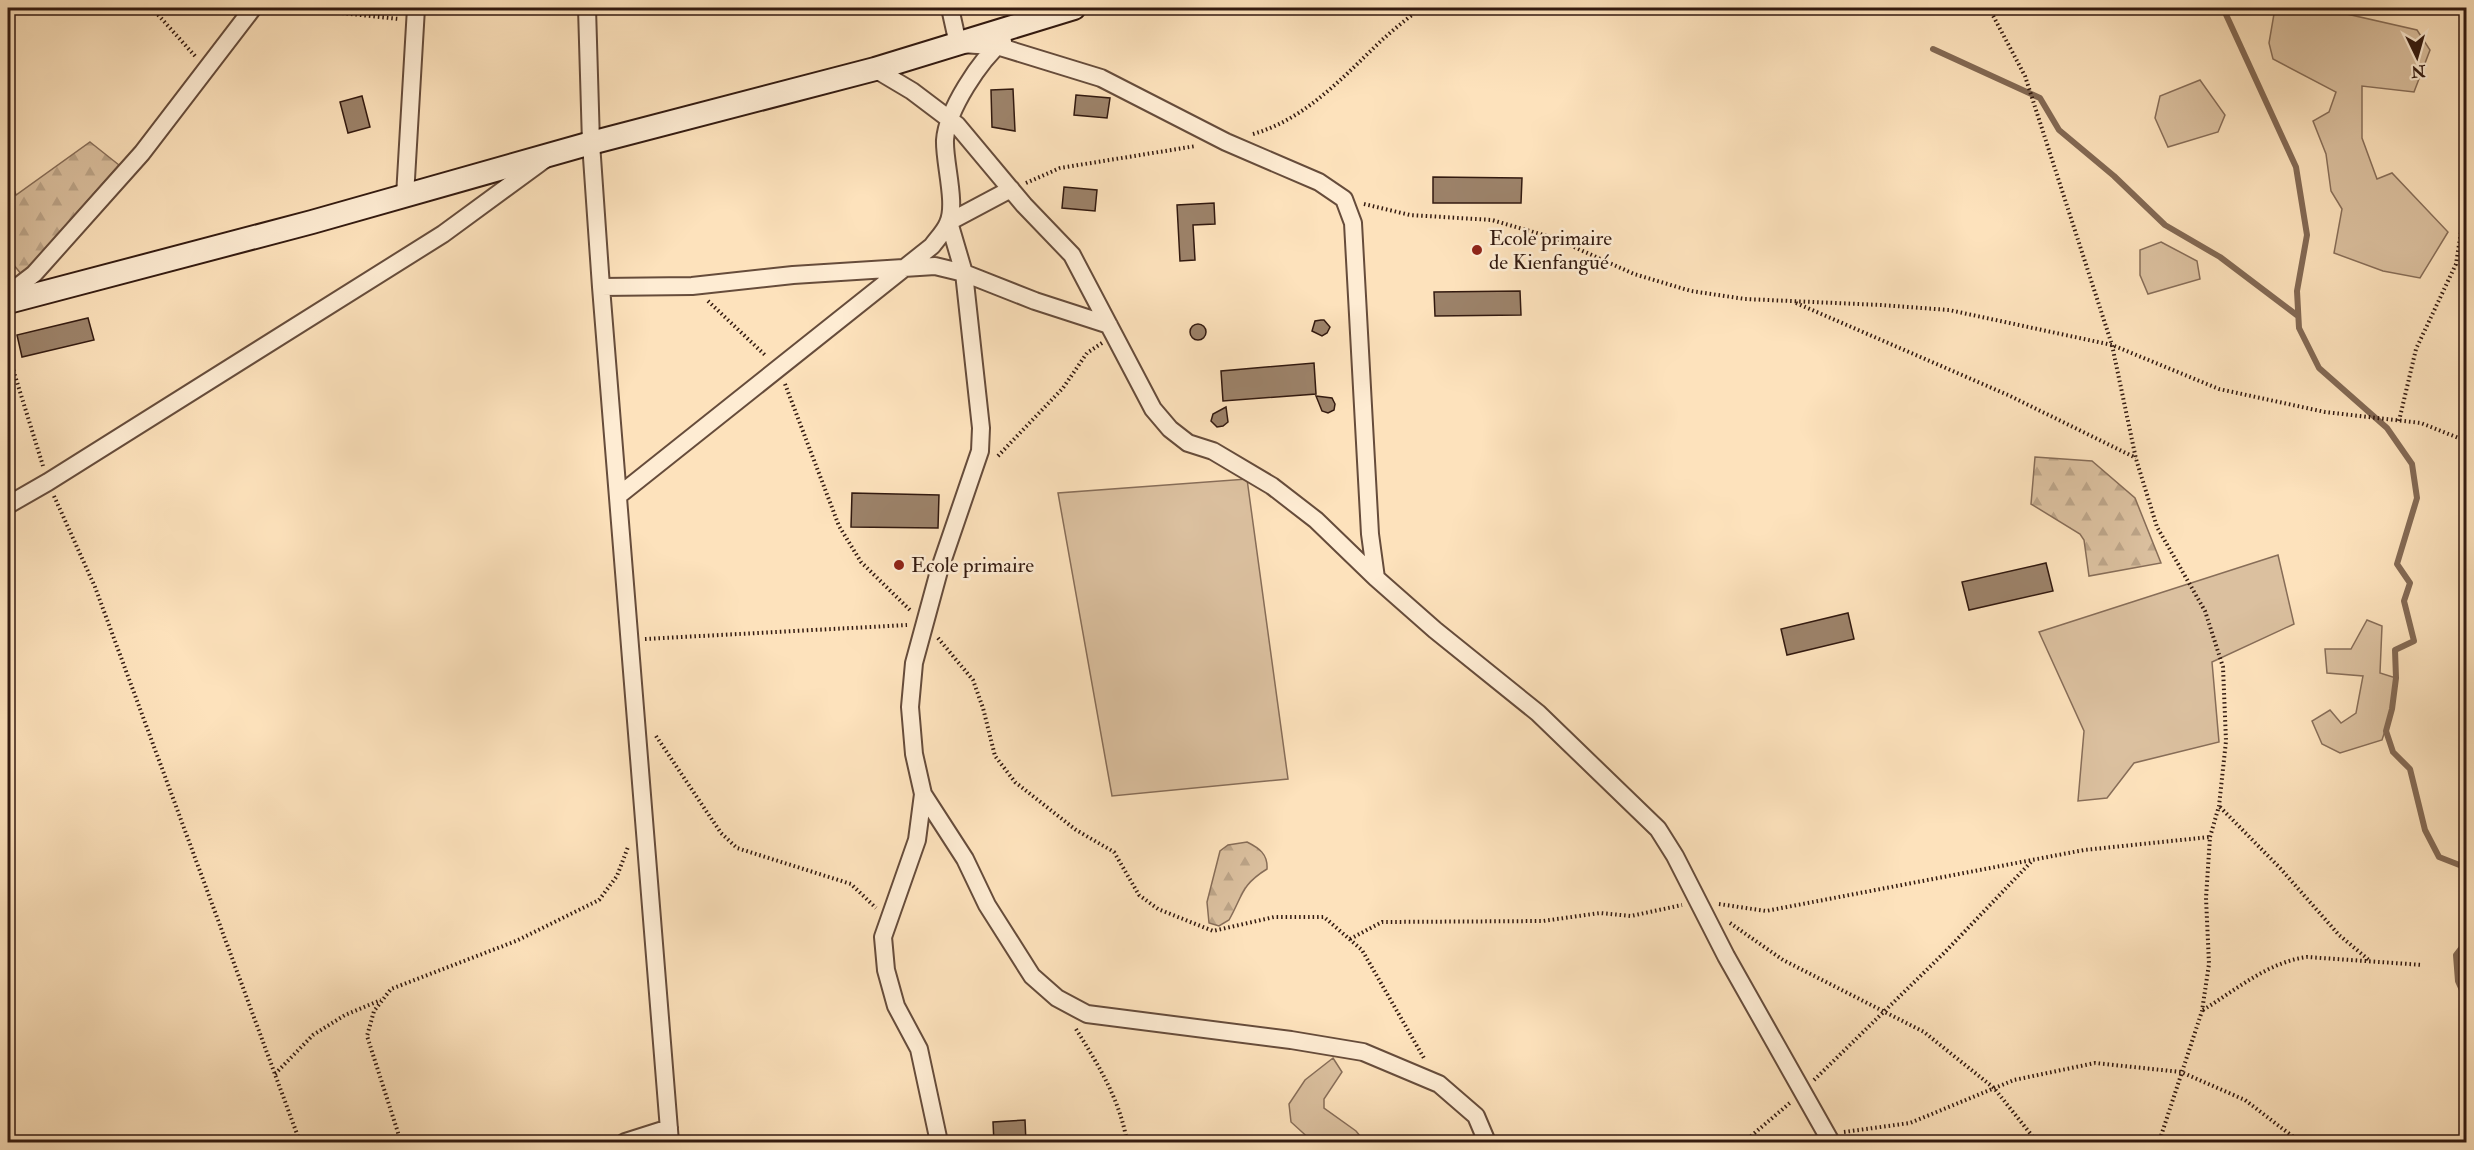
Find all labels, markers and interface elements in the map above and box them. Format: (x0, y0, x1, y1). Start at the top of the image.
north arrow (2387, 27, 2447, 87)
text: N (2410, 60, 2427, 82)
place label: Ecole primaire de Kienfangué (1489, 225, 1612, 276)
marker: Ecole primaire de Kienfangué (1470, 243, 1484, 257)
place label: Ecole primaire (911, 552, 1034, 579)
marker: Ecole primaire (892, 558, 906, 572)

